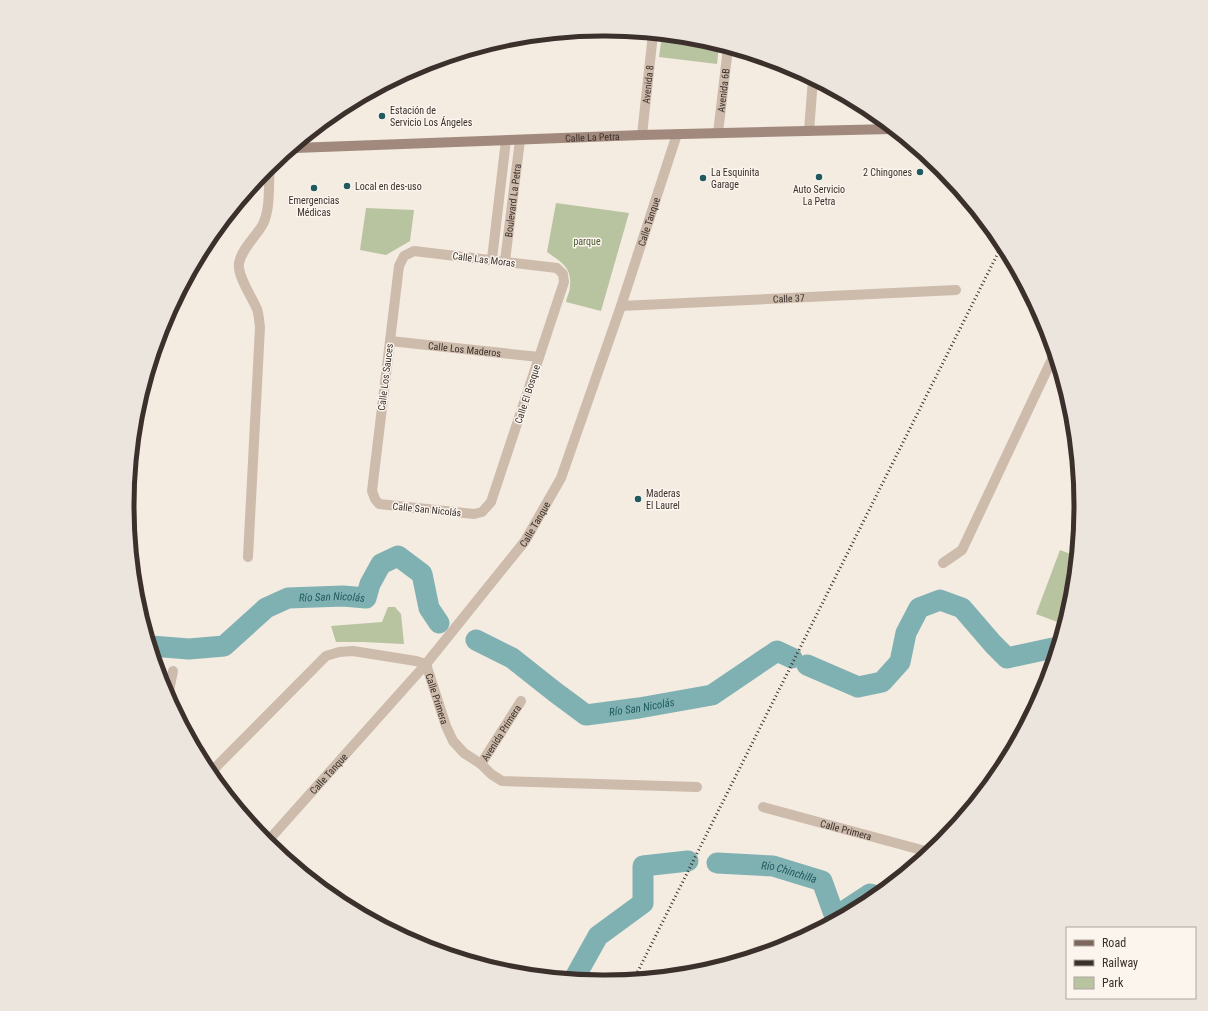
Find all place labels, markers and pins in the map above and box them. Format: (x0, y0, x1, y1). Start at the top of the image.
place label: Estación de Servicio Los Ángeles (390, 105, 473, 128)
marker: Estación de Servicio Los Ángeles (377, 111, 387, 121)
place label: La Esquinita Garage (711, 167, 760, 190)
place label: 2 Chingones (863, 167, 912, 178)
marker: 2 Chingones (915, 167, 925, 177)
marker: Auto Servicio La Petra (814, 172, 824, 182)
marker: La Esquinita Garage (698, 173, 708, 183)
marker: Local en des-uso (342, 181, 352, 191)
place label: Local en des-uso (355, 181, 422, 192)
marker: Emergencias Médicas (309, 183, 319, 193)
place label: Auto Servicio La Petra (793, 184, 845, 207)
place label: Emergencias Médicas (289, 195, 340, 218)
place label: Maderas El Laurel (646, 488, 681, 511)
marker: Maderas El Laurel (633, 494, 643, 504)

